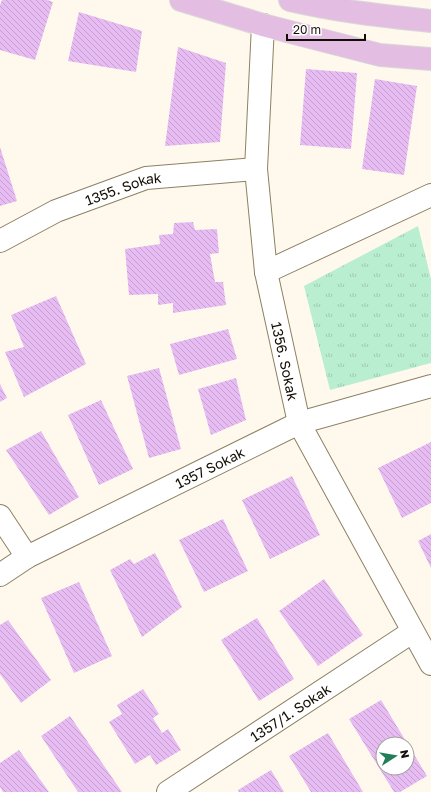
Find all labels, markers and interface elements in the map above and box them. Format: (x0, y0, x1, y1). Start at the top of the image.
scale bar (287, 16, 365, 42)
text: 20 m (293, 22, 321, 37)
street label: 1355. Sokak (83, 168, 162, 208)
street label: 1356. Sokak (269, 320, 302, 402)
street label: 1357 Sokak (172, 443, 247, 491)
street label: 1357/1. Sokak (247, 679, 334, 744)
north arrow (375, 736, 415, 776)
text: N (398, 748, 412, 759)

